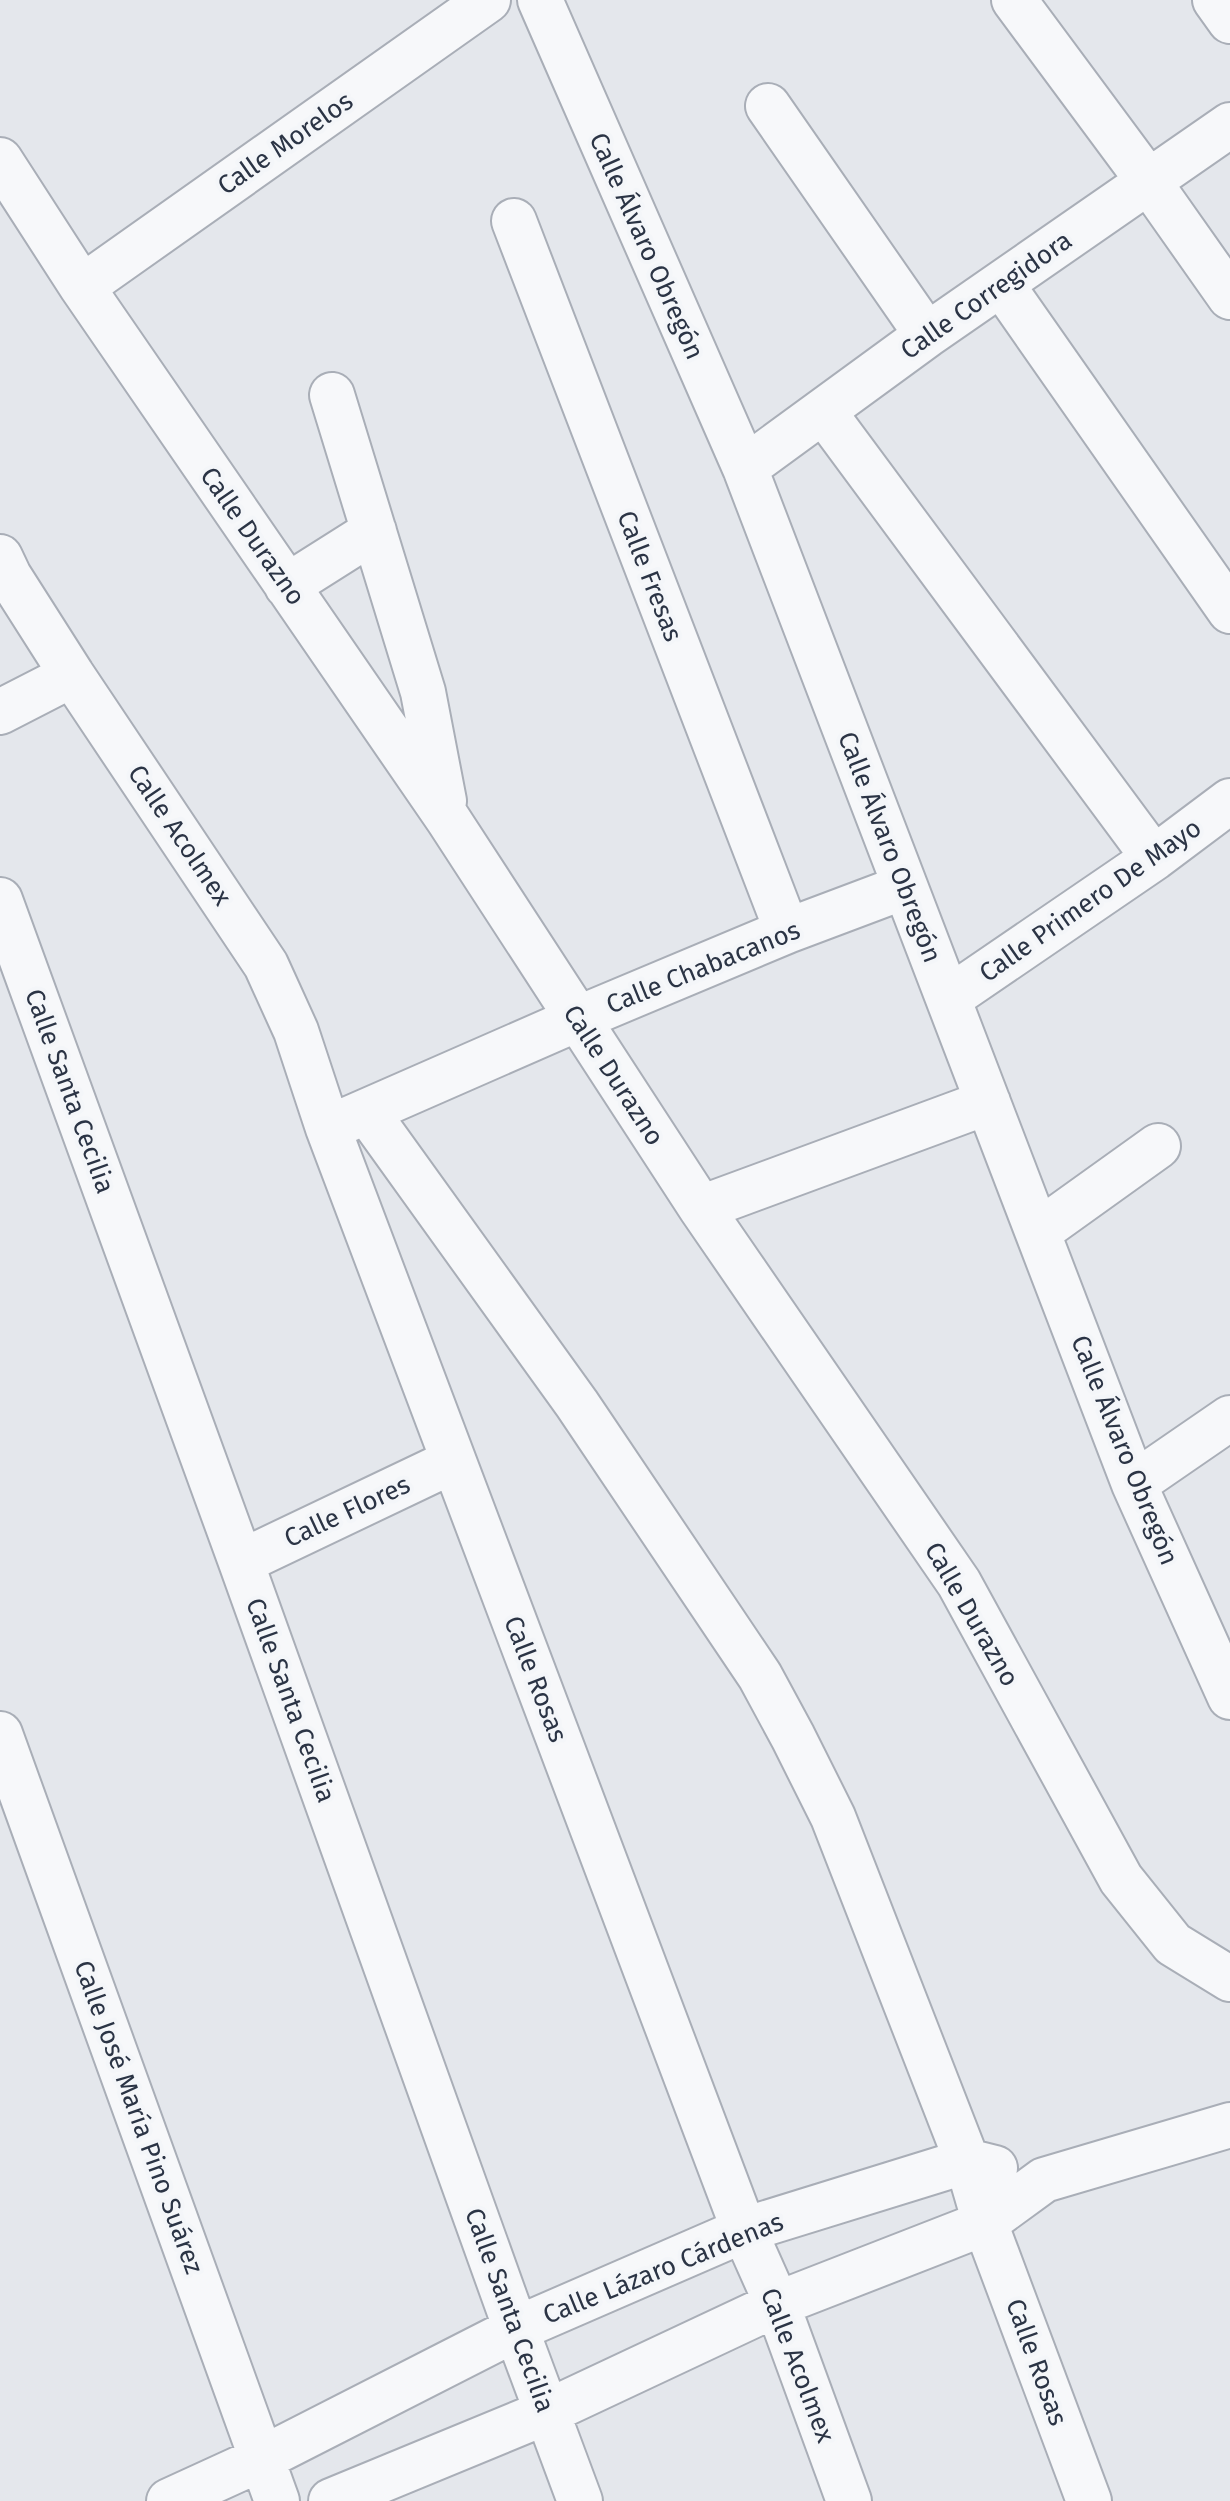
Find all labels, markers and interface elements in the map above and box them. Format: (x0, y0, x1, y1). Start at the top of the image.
street label: Calle Morelos (212, 85, 359, 201)
street label: Calle Álvaro Obregón (583, 128, 710, 364)
street label: Calle Corregidora (895, 225, 1078, 366)
street label: Calle Durazno (194, 461, 312, 611)
street label: Calle Fresas (610, 506, 689, 646)
street label: Calle Álvaro Obregón (831, 727, 948, 967)
street label: Calle Acolmex (121, 759, 238, 912)
street label: Calle Primero De Mayo (973, 812, 1207, 989)
street label: Calle Chabacanos (602, 914, 805, 1020)
street label: Calle Santa Cecilia (18, 985, 121, 1198)
street label: Calle Durazno (557, 999, 671, 1151)
street label: Calle Álvaro Obregón (1064, 1331, 1185, 1570)
street label: Calle Flores (279, 1469, 415, 1554)
street label: Calle Durazno (918, 1537, 1025, 1692)
street label: Calle Santa Cecilia (239, 1594, 342, 1807)
street label: Calle Rosas (497, 1612, 574, 1747)
street label: Calle José María Pino Suárez (67, 1956, 210, 2278)
street label: Calle Santa Cecilia (458, 2204, 561, 2417)
street label: Calle Lázaro Cárdenas (539, 2206, 788, 2331)
street label: Calle Acolmex (754, 2284, 841, 2447)
street label: Calle Rosas (999, 2294, 1074, 2430)

